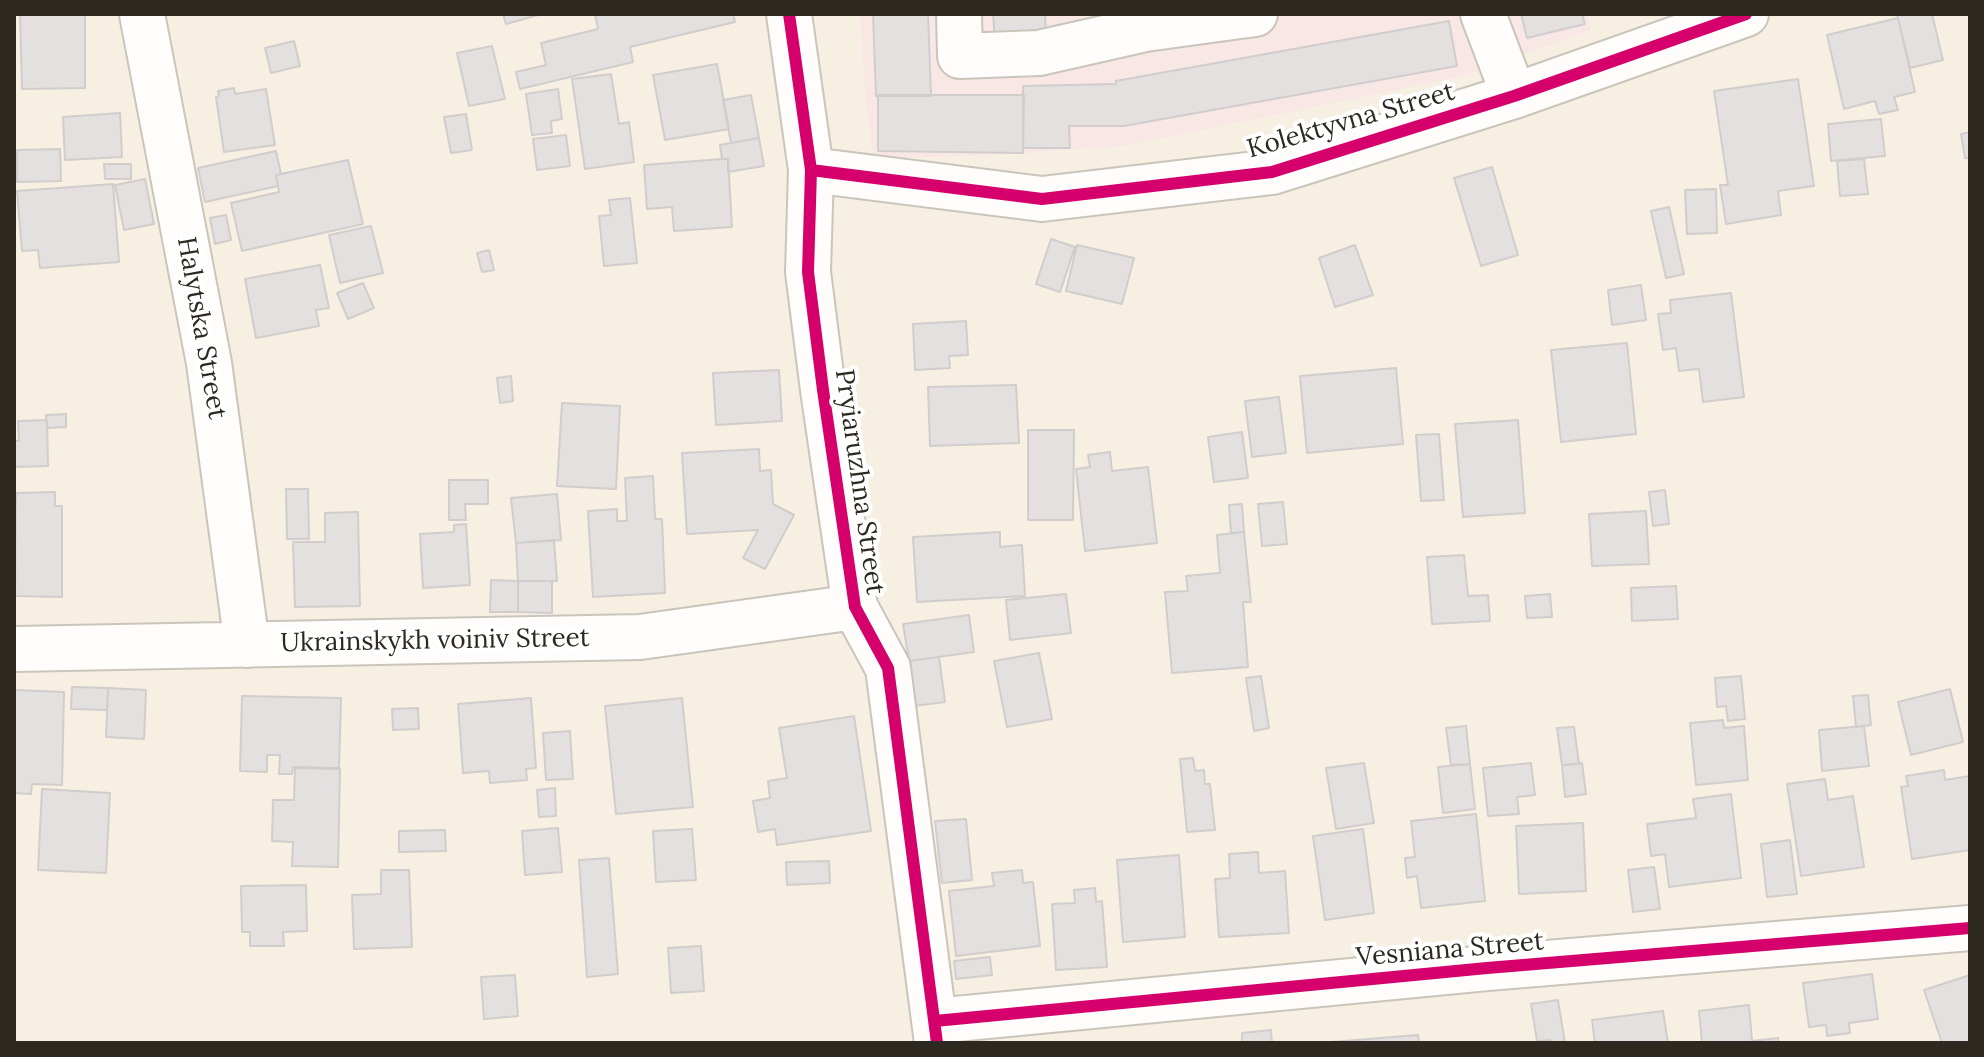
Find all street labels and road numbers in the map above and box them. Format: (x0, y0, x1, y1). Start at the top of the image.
street label: Kolektyvna Street (1244, 76, 1458, 166)
street label: Halytska Street (170, 235, 232, 421)
street label: Pryiaruzhna Street (828, 367, 890, 597)
street label: Ukrainskykh voiniv Street (280, 623, 590, 659)
street label: Vesniana Street (1355, 926, 1545, 974)

